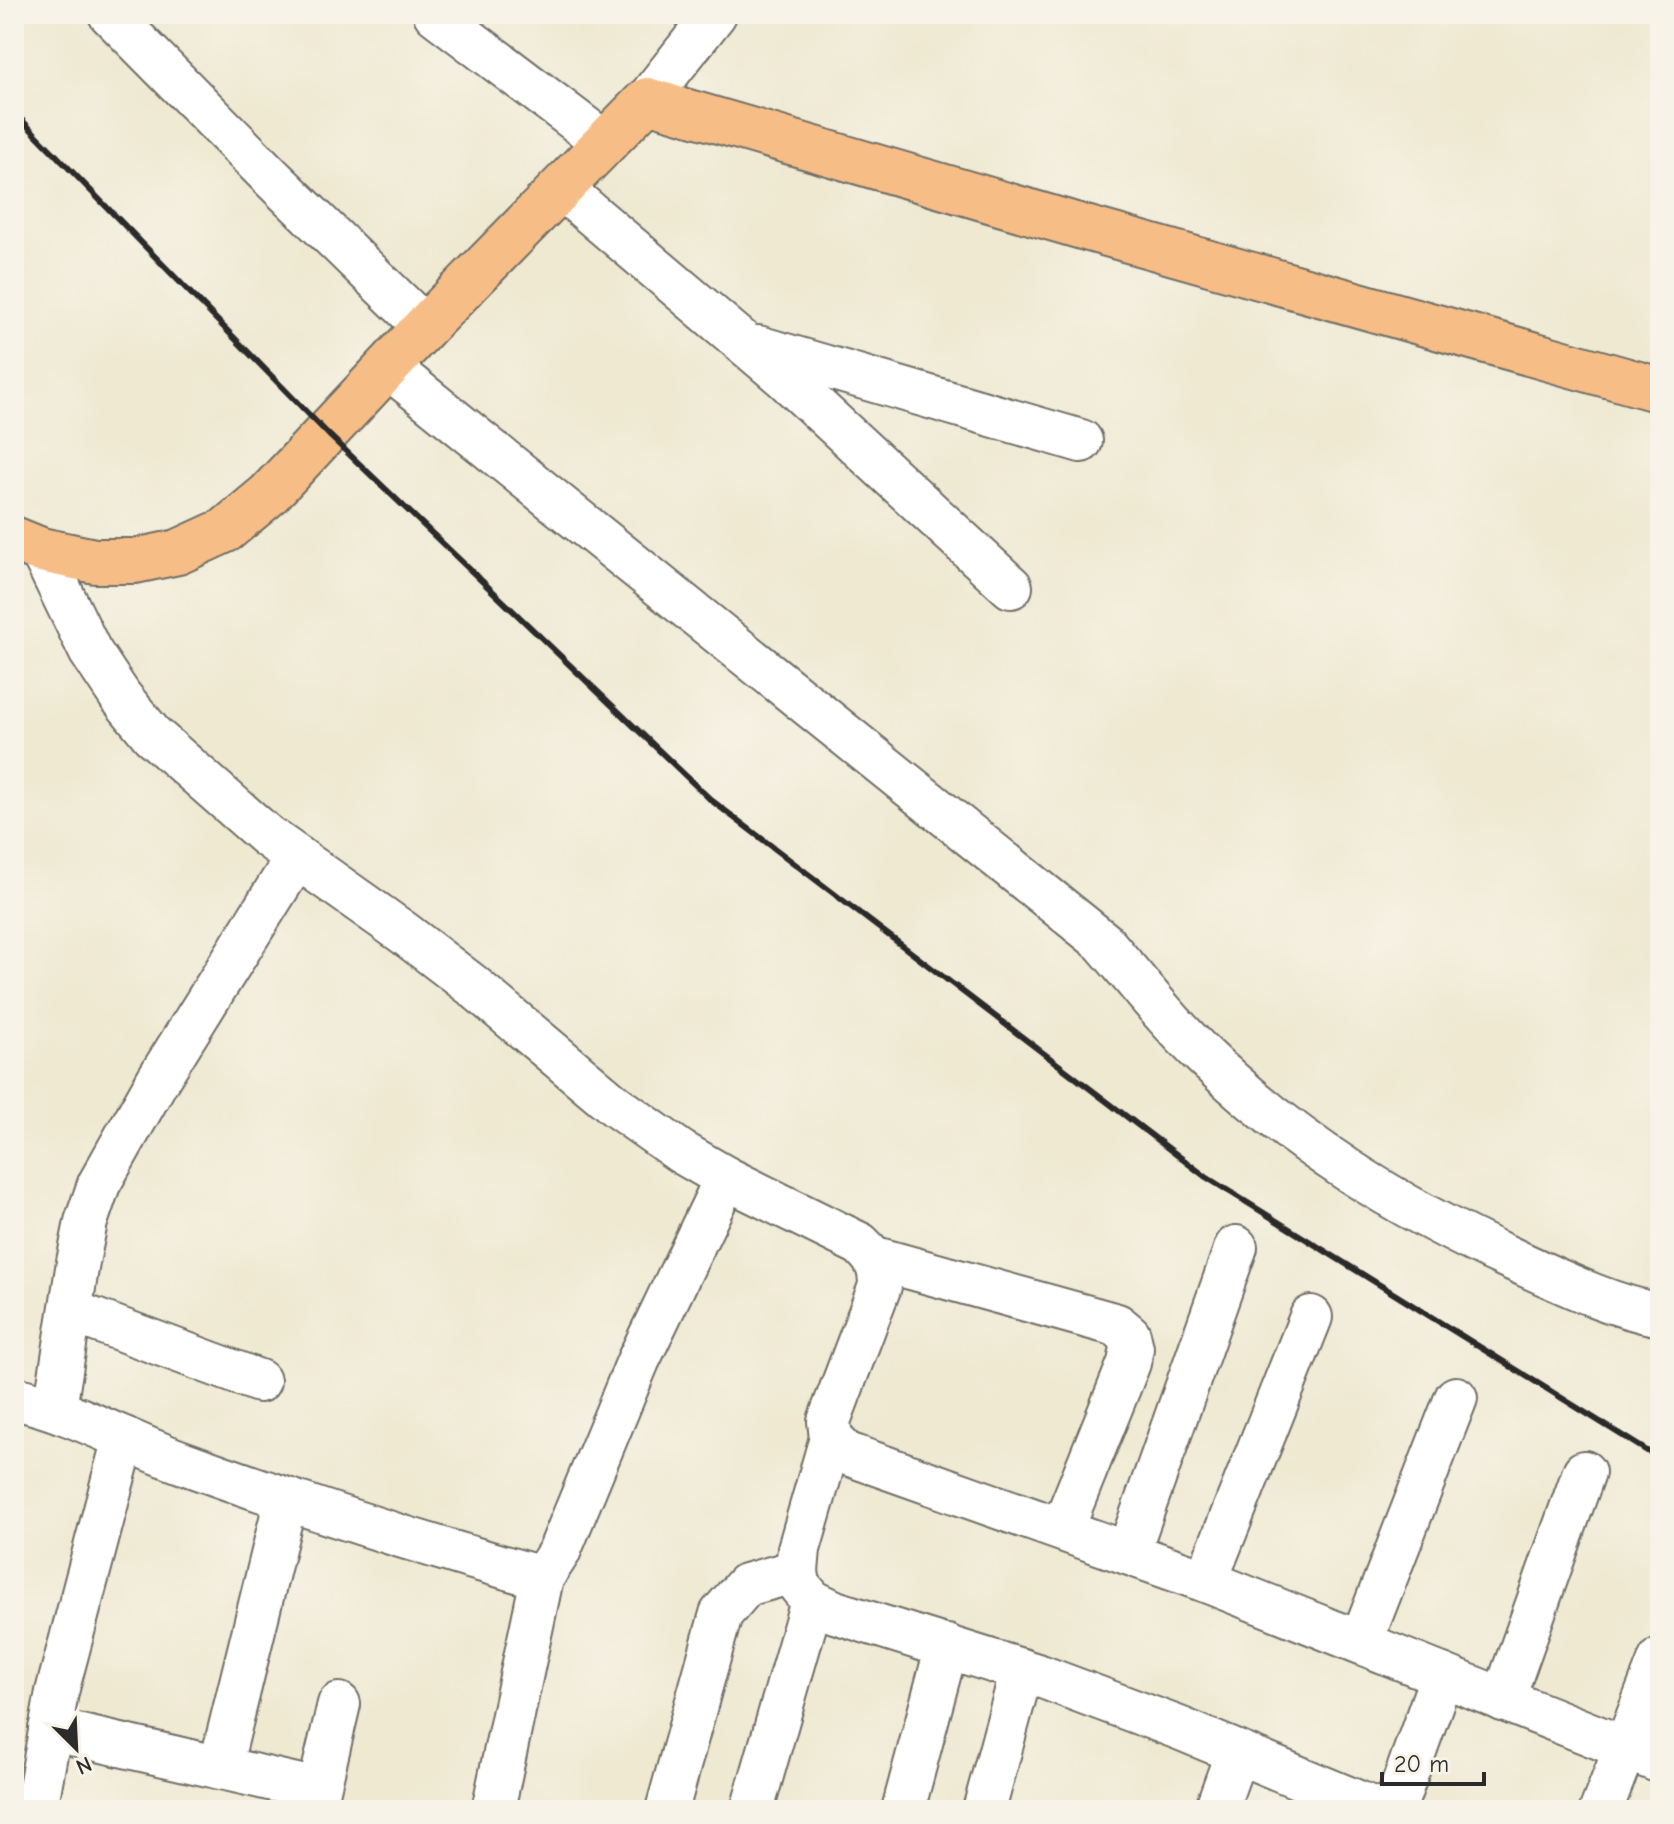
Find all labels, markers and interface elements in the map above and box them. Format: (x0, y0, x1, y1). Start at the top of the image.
north arrow (36, 1708, 116, 1788)
scale bar (1382, 1736, 1484, 1786)
text: 20 m (1394, 1750, 1449, 1778)
text: N (72, 1751, 96, 1780)

